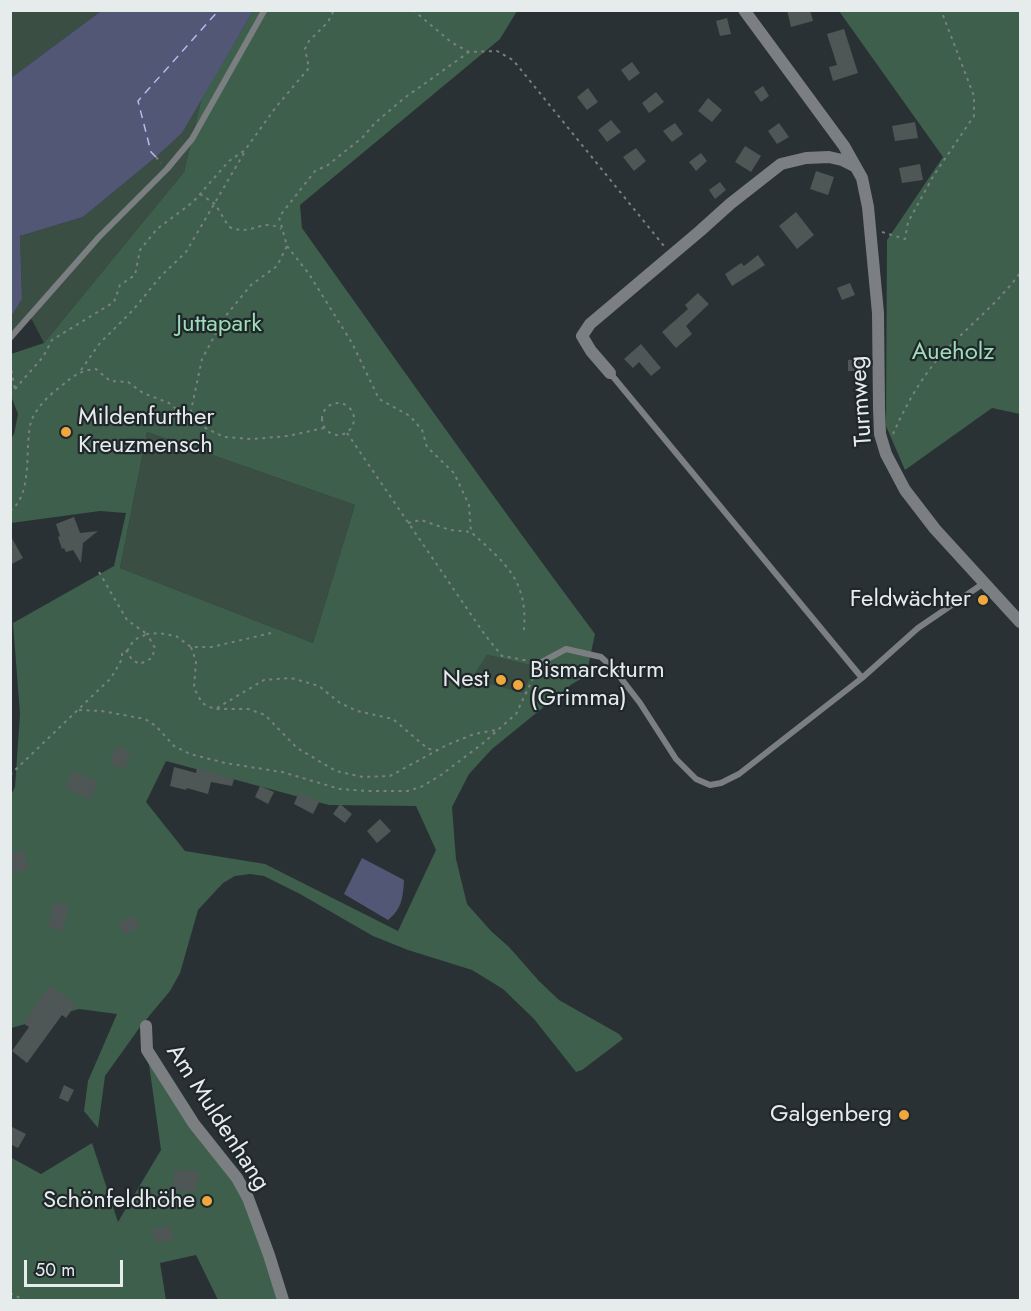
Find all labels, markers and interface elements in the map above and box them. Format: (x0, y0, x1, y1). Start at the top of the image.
park label: Juttapark (176, 311, 262, 339)
park label: Aueholz (912, 339, 994, 367)
street label: Turmweg (844, 355, 880, 447)
place label: Mildenfurther Kreuzmensch (78, 404, 214, 460)
marker: Mildenfurther Kreuzmensch (59, 425, 73, 439)
place label: Feldwächter (850, 586, 971, 614)
marker: Feldwächter (976, 593, 990, 607)
place label: Bismarckturm (Grimma) (530, 657, 665, 713)
place label: Nest (443, 666, 489, 694)
marker: Nest (494, 673, 508, 687)
marker: Bismarckturm (Grimma) (511, 678, 525, 692)
street label: Am Muldenhang (159, 1040, 275, 1196)
place label: Galgenberg (770, 1101, 892, 1129)
marker: Galgenberg (897, 1108, 911, 1122)
place label: Schönfeldhöhe (43, 1187, 195, 1215)
marker: Schönfeldhöhe (200, 1194, 214, 1208)
scale bar (27, 1248, 126, 1286)
text: 50 m (35, 1257, 75, 1283)

